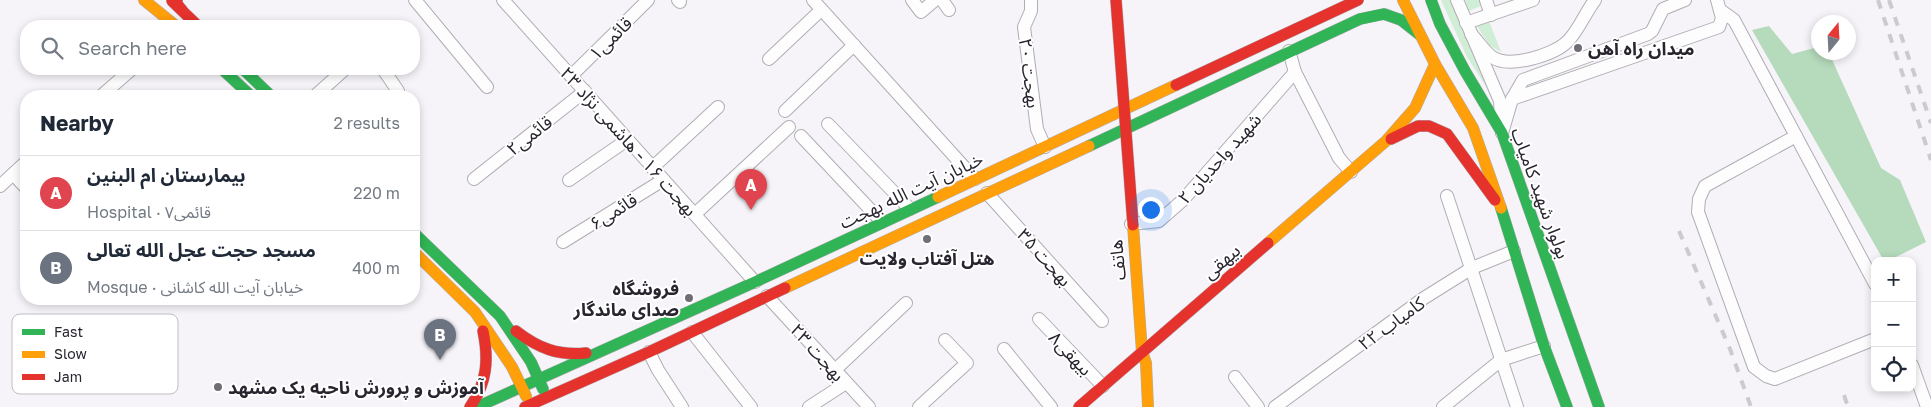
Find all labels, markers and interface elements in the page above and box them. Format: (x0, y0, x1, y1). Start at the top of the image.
street label: قائمی۱ (584, 12, 637, 65)
north arrow (1811, 15, 1856, 60)
search box (20, 20, 420, 75)
icon: search (38, 34, 66, 62)
text: Search here (78, 36, 187, 59)
street label: بهجت ۲۰ (1015, 37, 1045, 109)
place label: میدان راه آهن (1588, 37, 1695, 60)
marker: میدان راه آهن (1572, 42, 1584, 54)
street label: بهجت ۱۶ - هاشمی نژاد ۲۳ (555, 62, 702, 221)
street label: شهید واحدیان ۲ (1173, 108, 1266, 208)
text: Nearby (40, 110, 114, 136)
street label: قائمی۲ (502, 110, 557, 160)
text: 2 results (334, 113, 400, 133)
street label: بولوار شهید کامیاب (1506, 124, 1575, 262)
street label: خیابان آیت الله بهجت (836, 147, 987, 234)
text: بیمارستان ام البنین (87, 163, 245, 186)
pin: A (735, 169, 767, 210)
text: A (50, 183, 62, 203)
text: 220 m (353, 183, 400, 203)
street label: قائمی۶ (585, 188, 641, 235)
your location (1138, 197, 1164, 223)
text: Hospital · قائمی۷ (87, 202, 211, 222)
street label: بهجت ۳۵ (1013, 224, 1077, 290)
marker: هتل آفتاب ولایت (921, 233, 933, 245)
text: مسجد حجت عجل الله تعالی (87, 238, 316, 261)
street label: هاتف (1104, 239, 1130, 281)
street label: بیهقی (1198, 239, 1245, 284)
place label: هتل آفتاب ولایت (860, 247, 994, 269)
map controls (1871, 257, 1916, 392)
button: + (1871, 257, 1916, 302)
text: B (50, 258, 62, 278)
text: 400 m (352, 258, 400, 278)
text: Mosque · خیابان آیت الله کاشانی (87, 277, 304, 297)
place label: فروشگاه صدای ماندگار (573, 277, 679, 321)
street label: کامیاب ۲۲ (1353, 291, 1429, 355)
marker: فروشگاه صدای ماندگار (683, 292, 695, 304)
button: − (1871, 302, 1916, 347)
legend (12, 314, 178, 394)
pin: B (424, 319, 456, 360)
street label: بهجت ۲۳ (786, 319, 850, 385)
text: Fast (54, 323, 83, 340)
street label: بیهقی۸ (1044, 326, 1097, 380)
text: Slow (54, 345, 87, 362)
button: locate (1871, 347, 1916, 392)
text: Jam (54, 368, 82, 385)
place label: آموزش و پرورش ناحیه یک مشهد (228, 376, 485, 400)
marker: آموزش و پرورش ناحیه یک مشهد (212, 381, 224, 393)

